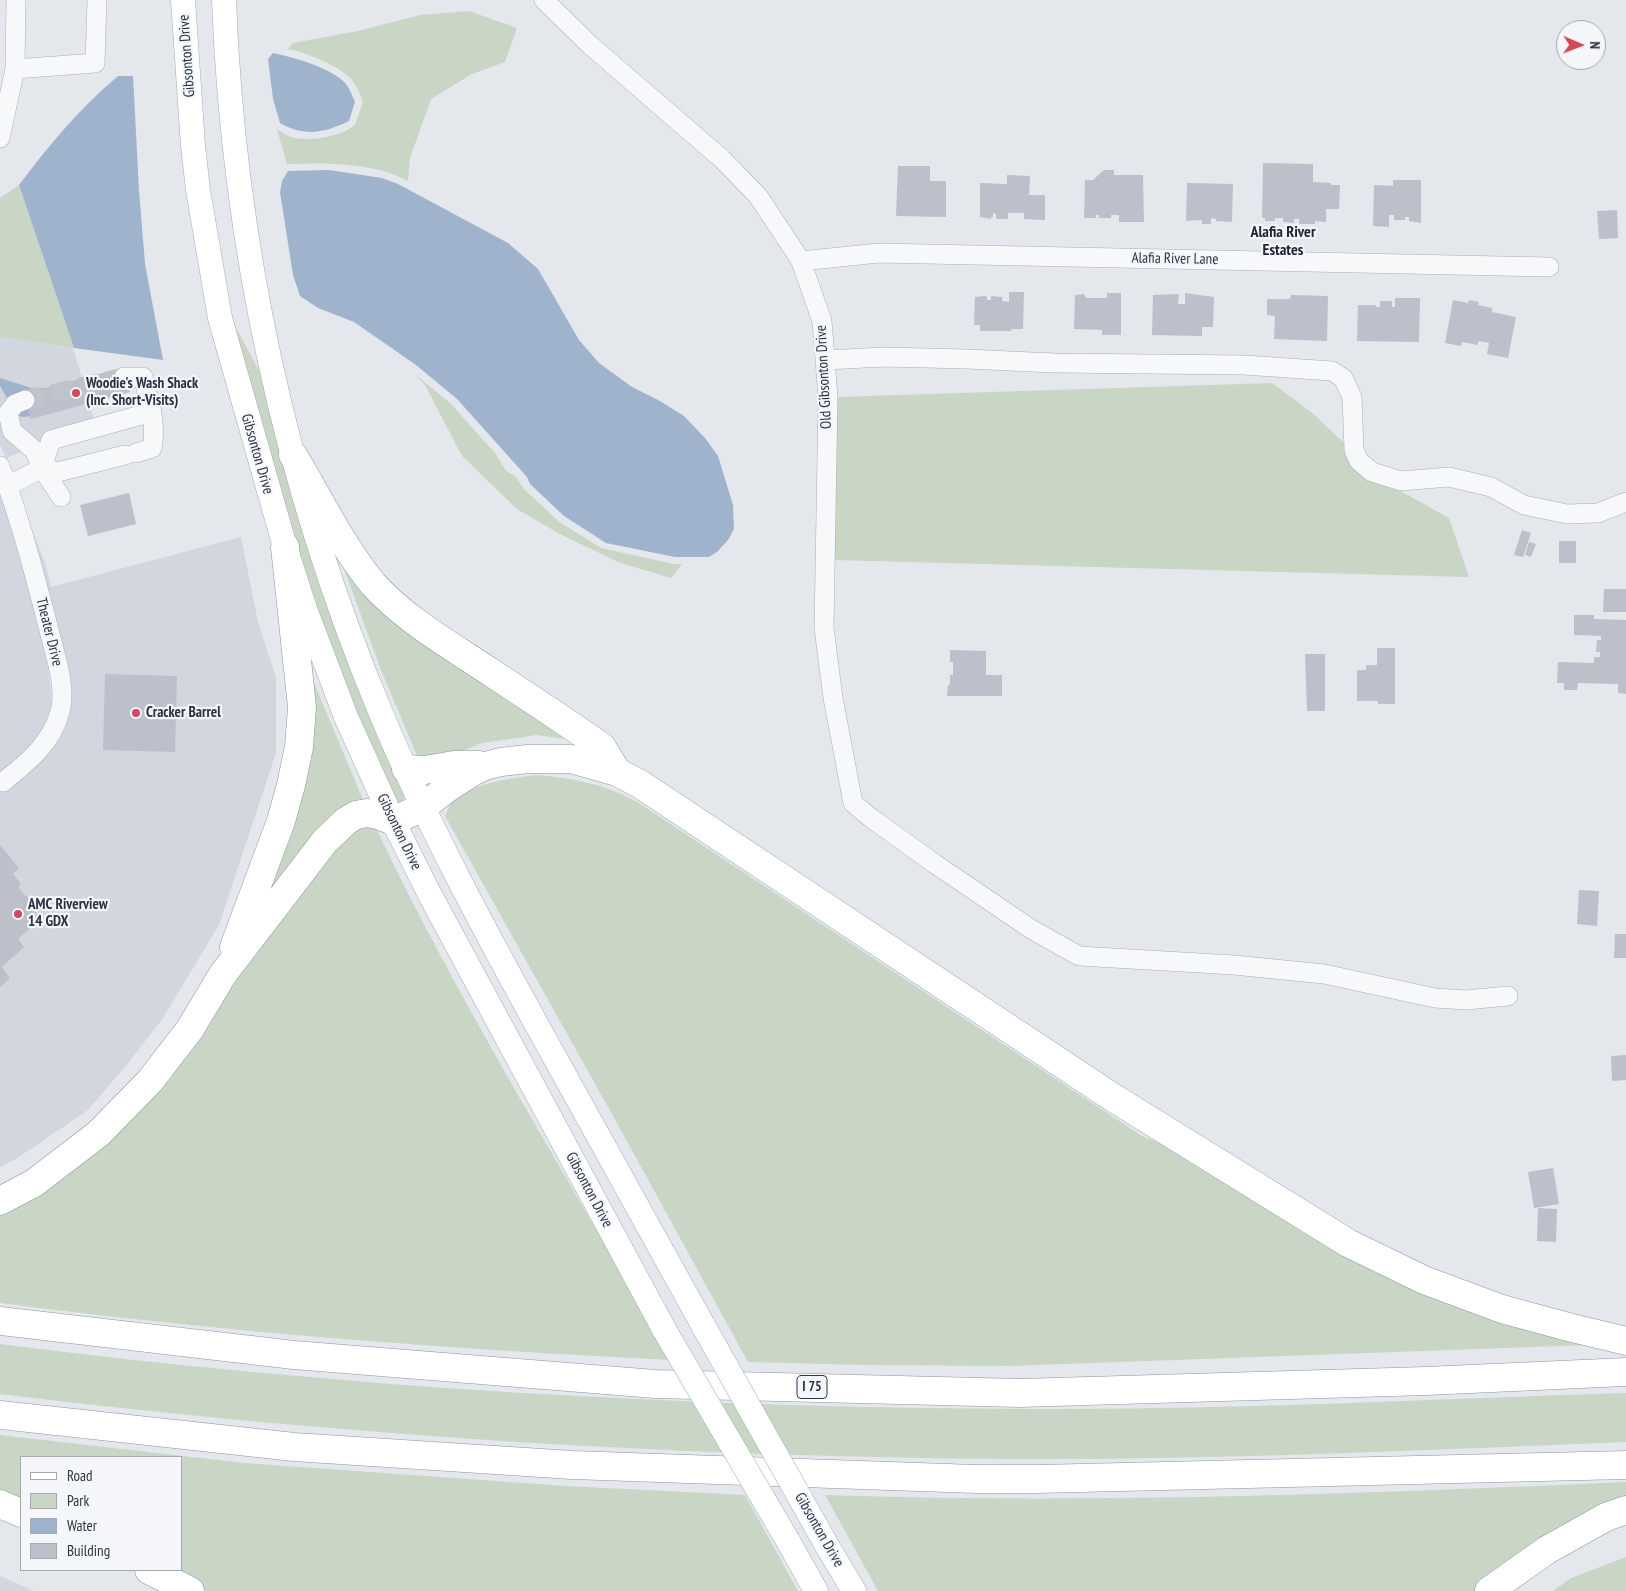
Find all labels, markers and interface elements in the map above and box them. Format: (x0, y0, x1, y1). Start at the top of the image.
street label: Gibsonton Drive (175, 14, 199, 98)
north arrow (1556, 20, 1606, 70)
text: N (1586, 41, 1604, 49)
district label: Alafia River Estates (1250, 222, 1316, 260)
street label: Alafia River Lane (1131, 249, 1219, 269)
street label: Old Gibsonton Drive (812, 325, 836, 429)
place label: Woodie's Wash Shack (Inc. Short-Visits) (86, 375, 198, 410)
marker: Woodie's Wash Shack (Inc. Short-Visits) (70, 387, 82, 399)
street label: Gibsonton Drive (237, 412, 277, 496)
street label: Theater Drive (32, 596, 66, 668)
place label: Cracker Barrel (146, 704, 221, 722)
marker: Cracker Barrel (130, 707, 142, 719)
street label: Gibsonton Drive (373, 791, 425, 873)
place label: AMC Riverview 14 GDX (28, 896, 108, 931)
marker: AMC Riverview 14 GDX (12, 908, 24, 920)
street label: Gibsonton Drive (562, 1149, 616, 1231)
road number: I 75 (797, 1375, 827, 1398)
legend (20, 1456, 182, 1571)
text: Road (67, 1466, 93, 1485)
street label: Gibsonton Drive (791, 1490, 847, 1570)
text: Park (67, 1491, 89, 1510)
text: Water (67, 1516, 97, 1535)
text: Building (67, 1541, 110, 1560)

